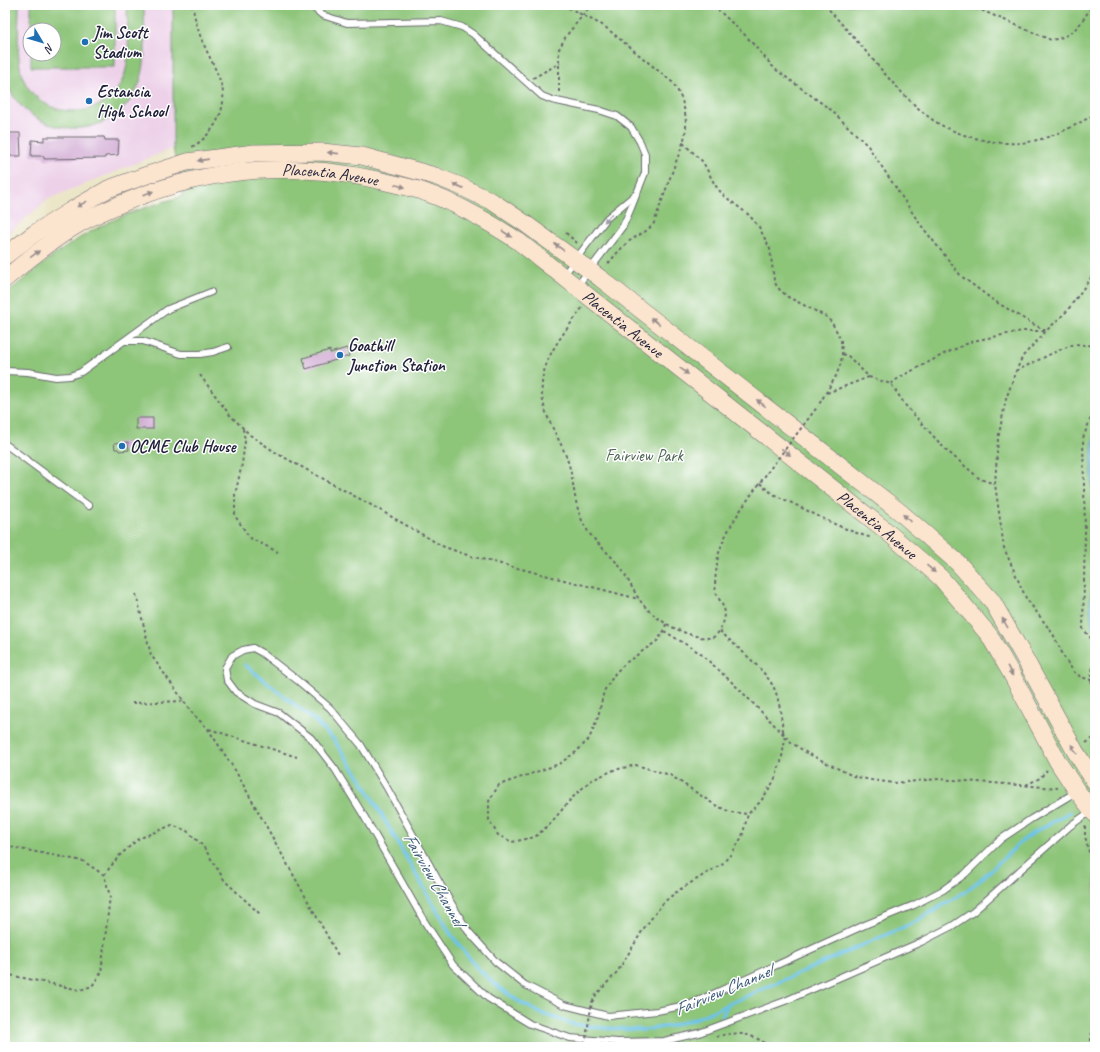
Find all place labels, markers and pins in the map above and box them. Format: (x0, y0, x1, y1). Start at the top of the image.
place label: Jim Scott Stadium (92, 22, 150, 63)
marker: Jim Scott Stadium (80, 37, 90, 47)
place label: Estancia High School (97, 81, 170, 122)
marker: Estancia High School (84, 96, 94, 106)
place label: Goathill Junction Station (347, 335, 446, 376)
marker: Goathill Junction Station (335, 350, 345, 360)
place label: OCME Club House (130, 436, 238, 457)
marker: OCME Club House (117, 441, 127, 451)

